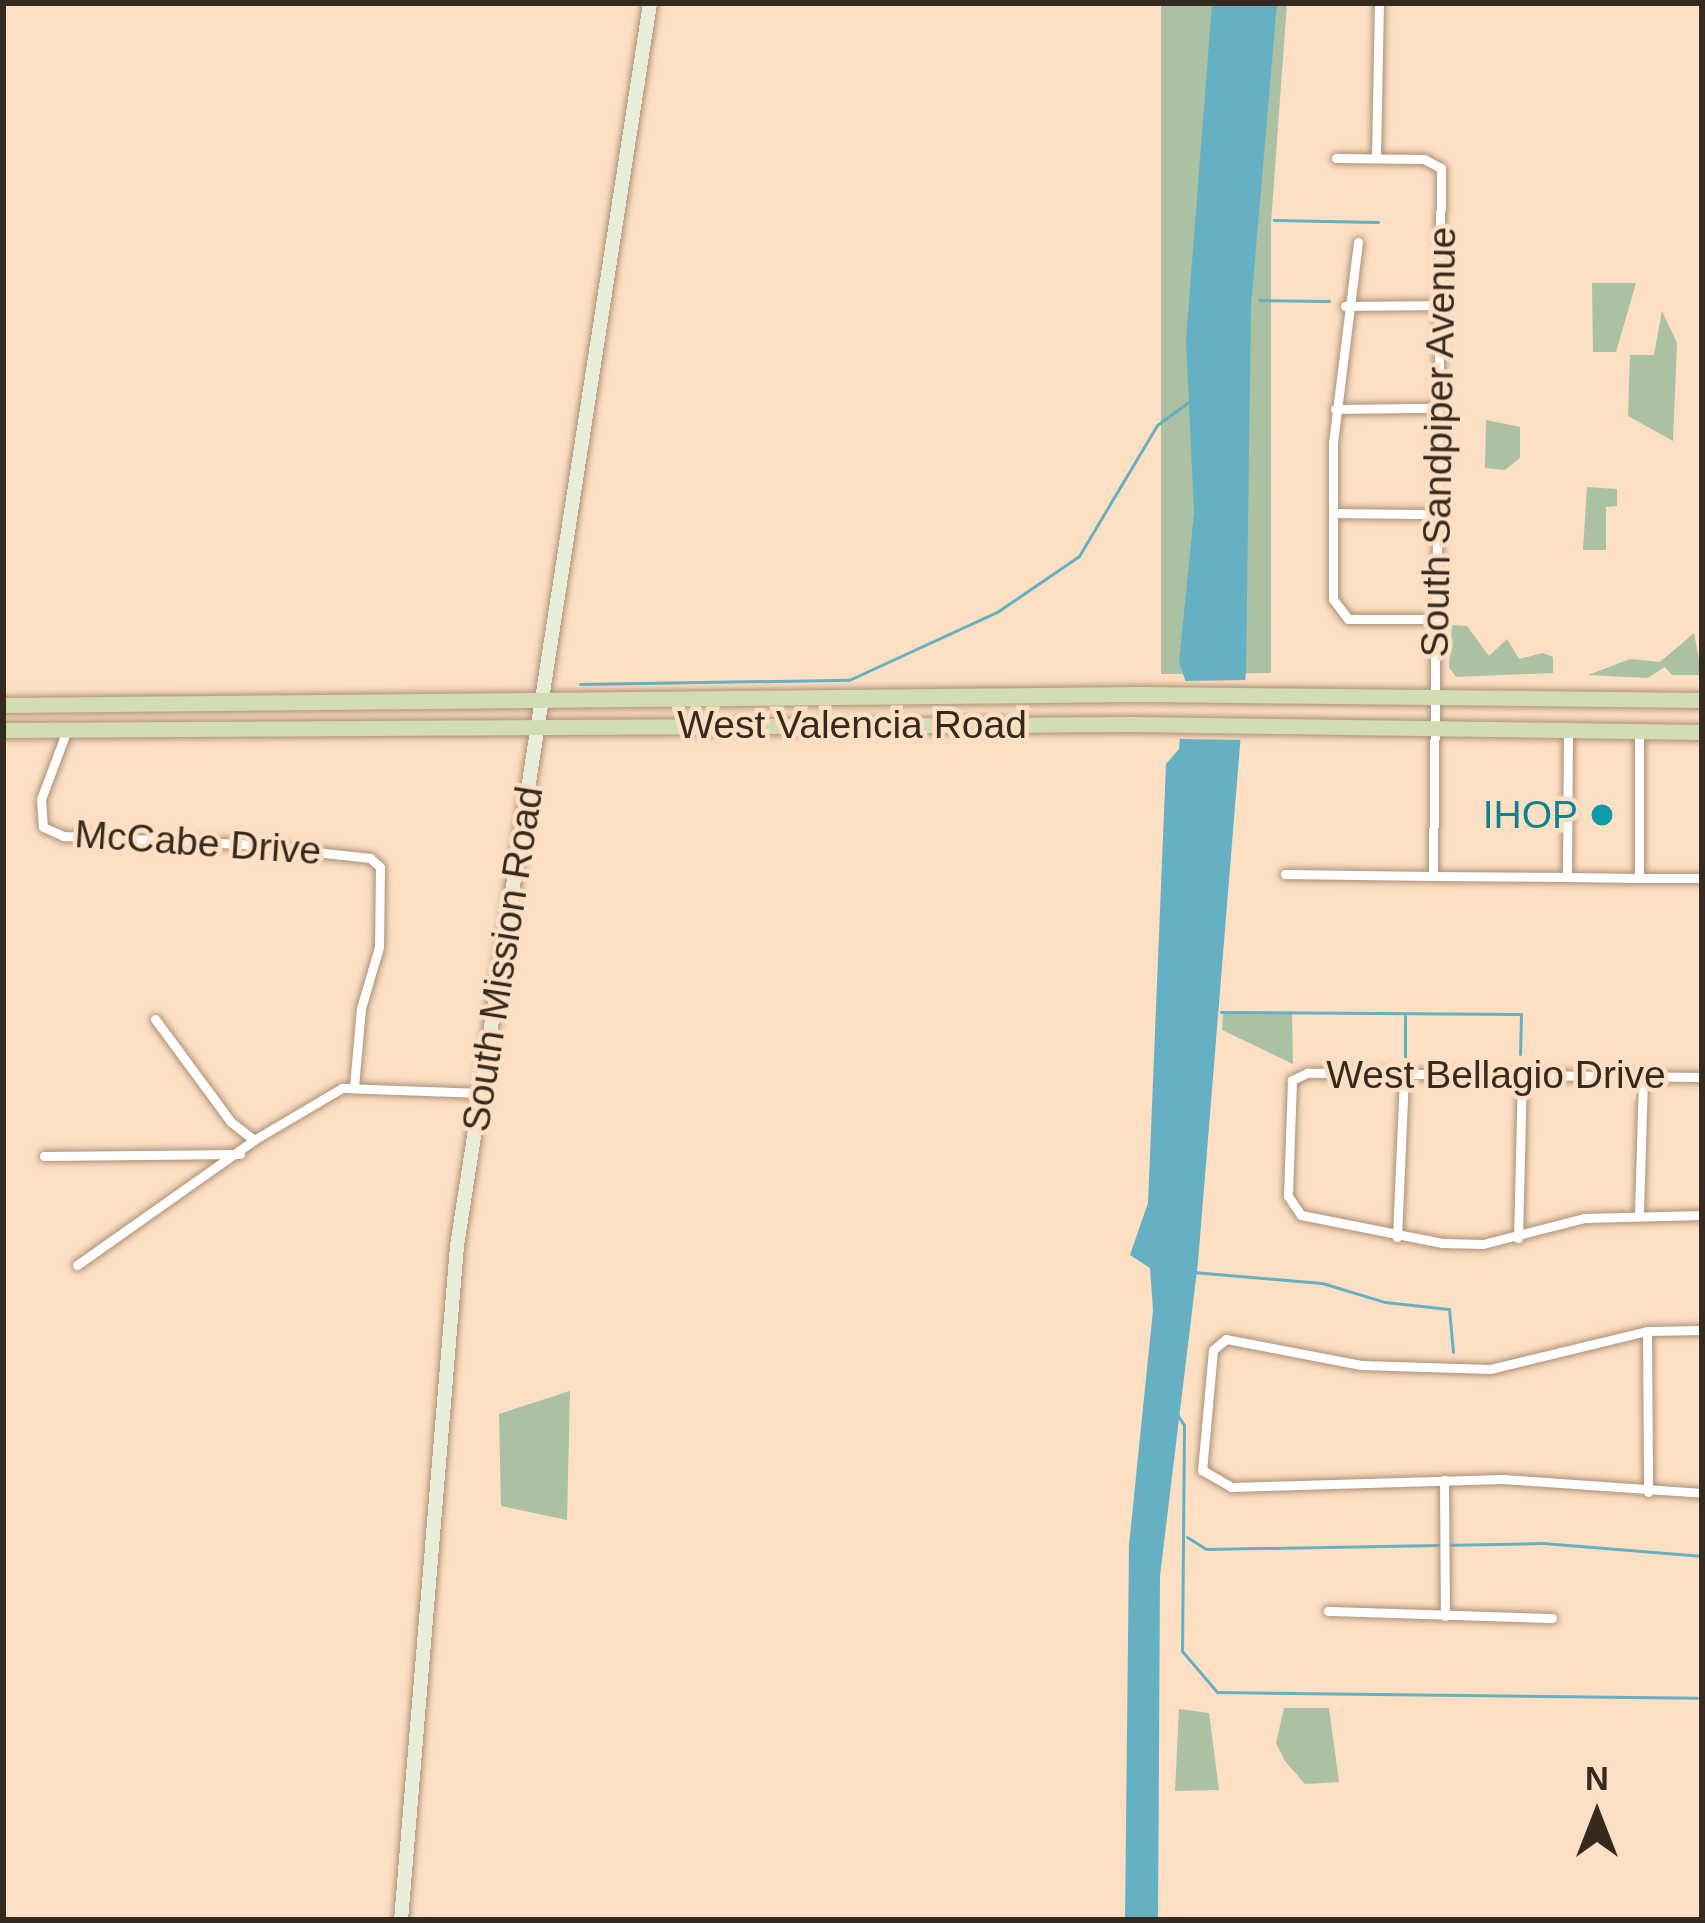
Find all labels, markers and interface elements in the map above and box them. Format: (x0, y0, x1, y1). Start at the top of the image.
street label: South Sandpiper Avenue (1412, 225, 1466, 659)
street label: West Valencia Road (677, 702, 1027, 748)
street label: South Mission Road (453, 783, 553, 1135)
place label: IHOP (1483, 792, 1578, 838)
marker: IHOP (1589, 802, 1615, 828)
street label: McCabe Drive (73, 811, 323, 875)
street label: West Bellagio Drive (1326, 1052, 1666, 1098)
north arrow (1537, 1755, 1657, 1875)
text: N (1585, 1760, 1609, 1797)

